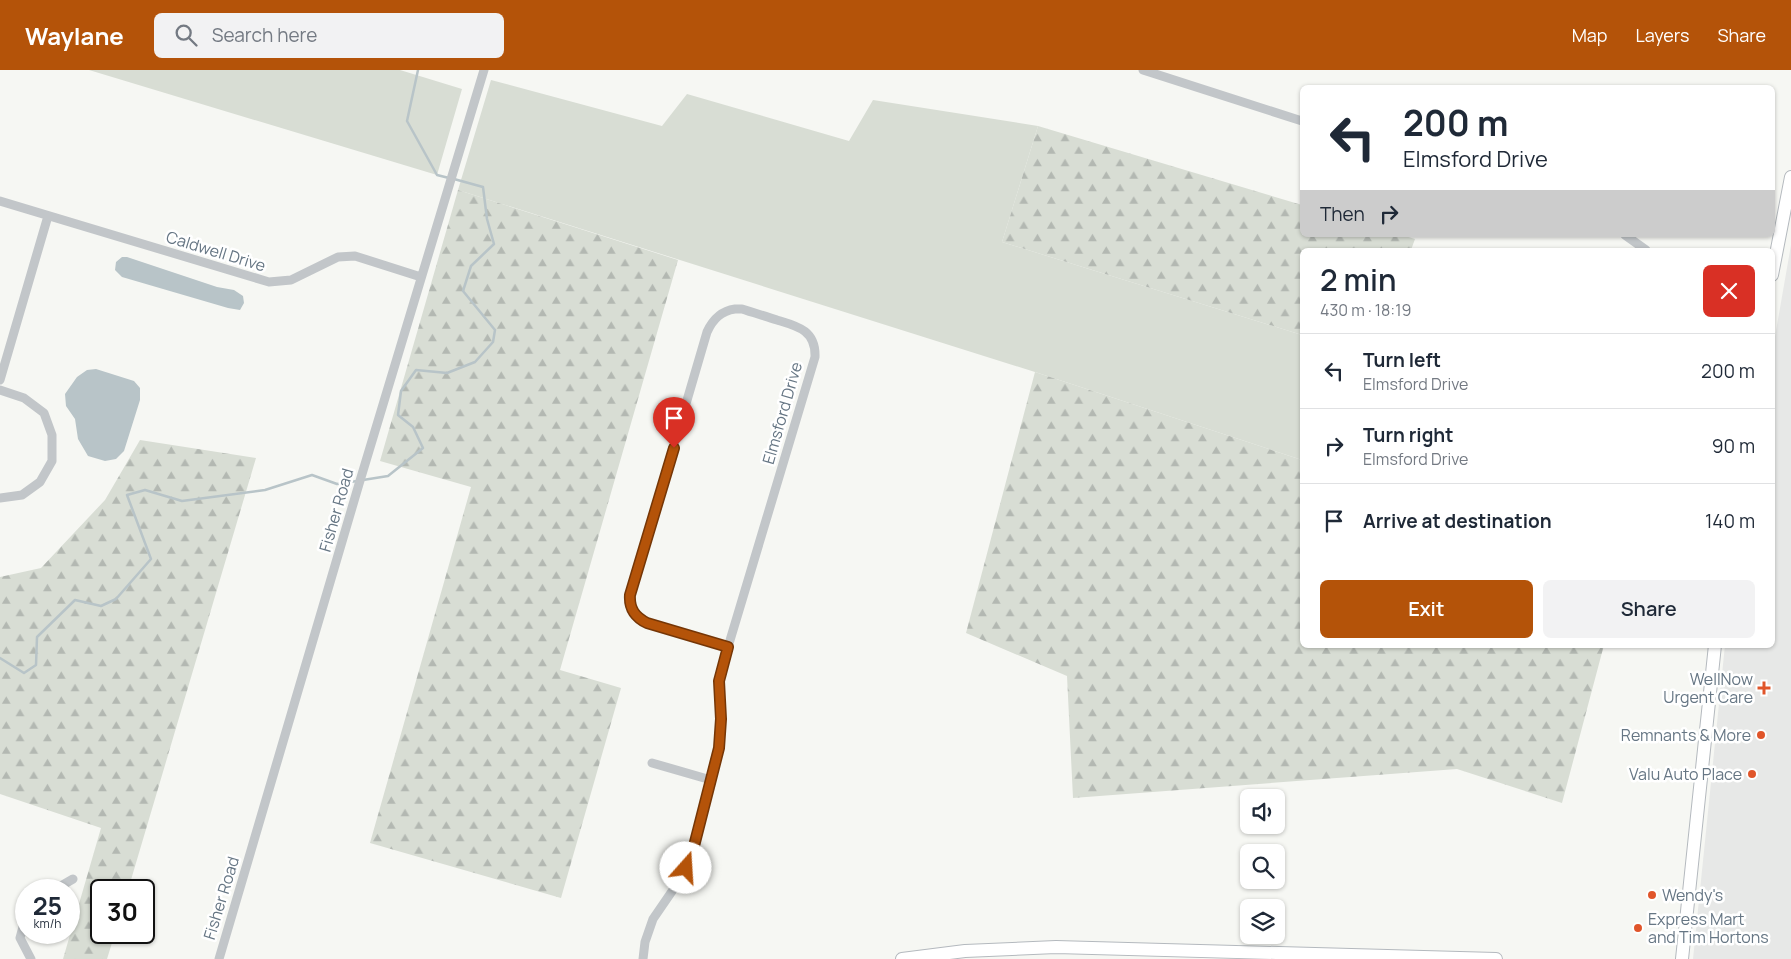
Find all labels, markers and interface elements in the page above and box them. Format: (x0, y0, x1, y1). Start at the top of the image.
search box (154, 13, 504, 58)
text: Waylane (25, 19, 124, 52)
icon: search (172, 21, 200, 49)
text: Search here (212, 22, 317, 48)
text: Map (1572, 23, 1607, 47)
text: Layers (1635, 23, 1689, 47)
text: Share (1717, 23, 1766, 47)
text: 200 m (1403, 99, 1508, 147)
icon: left (1320, 105, 1385, 170)
text: Elmsford Drive (1403, 144, 1548, 174)
icon: right (1375, 200, 1403, 228)
text: Then (1320, 201, 1365, 227)
street label: Caldwell Drive (164, 225, 268, 277)
text: 2 min (1320, 259, 1396, 300)
button: close (1703, 265, 1755, 317)
text: 430 m · 18:19 (1320, 299, 1411, 321)
text: Turn left (1363, 347, 1441, 373)
icon: left (1320, 357, 1348, 385)
text: 200 m (1701, 358, 1755, 384)
street label: Elmsford Drive (757, 359, 807, 467)
text: Elmsford Drive (1363, 373, 1468, 395)
pin (653, 397, 695, 448)
icon: arrive (660, 404, 688, 432)
text: Turn right (1363, 422, 1453, 448)
icon: right (1320, 432, 1348, 460)
text: 90 m (1712, 433, 1755, 459)
text: Elmsford Drive (1363, 448, 1468, 470)
street label: Fisher Road (314, 466, 358, 554)
icon: arrive (1320, 507, 1348, 535)
text: Arrive at destination (1363, 508, 1552, 534)
text: 140 m (1705, 508, 1755, 534)
button: Exit (1320, 580, 1533, 638)
button: Share (1543, 580, 1755, 638)
place label: WellNow Urgent Care (1663, 668, 1753, 708)
marker: WellNow Urgent Care (1757, 681, 1771, 695)
place label: Remnants & More (1621, 724, 1751, 746)
marker: Remnants & More (1755, 729, 1767, 741)
place label: Valu Auto Place (1629, 763, 1742, 785)
marker: Valu Auto Place (1746, 768, 1758, 780)
map controls (1240, 789, 1285, 944)
button: sound (1240, 789, 1285, 834)
position arrow (659, 841, 711, 893)
button: search (1240, 844, 1285, 889)
street label: Fisher Road (198, 854, 244, 942)
speed limit sign: 30 (90, 879, 155, 944)
place label: Wendy's (1662, 884, 1723, 906)
text: 25 (33, 888, 62, 923)
marker: Wendy's (1646, 889, 1658, 901)
button: layers (1240, 899, 1285, 944)
place label: Express Mart and Tim Hortons (1648, 908, 1769, 948)
text: km/h (34, 915, 61, 932)
marker: Express Mart and Tim Hortons (1632, 922, 1644, 934)

